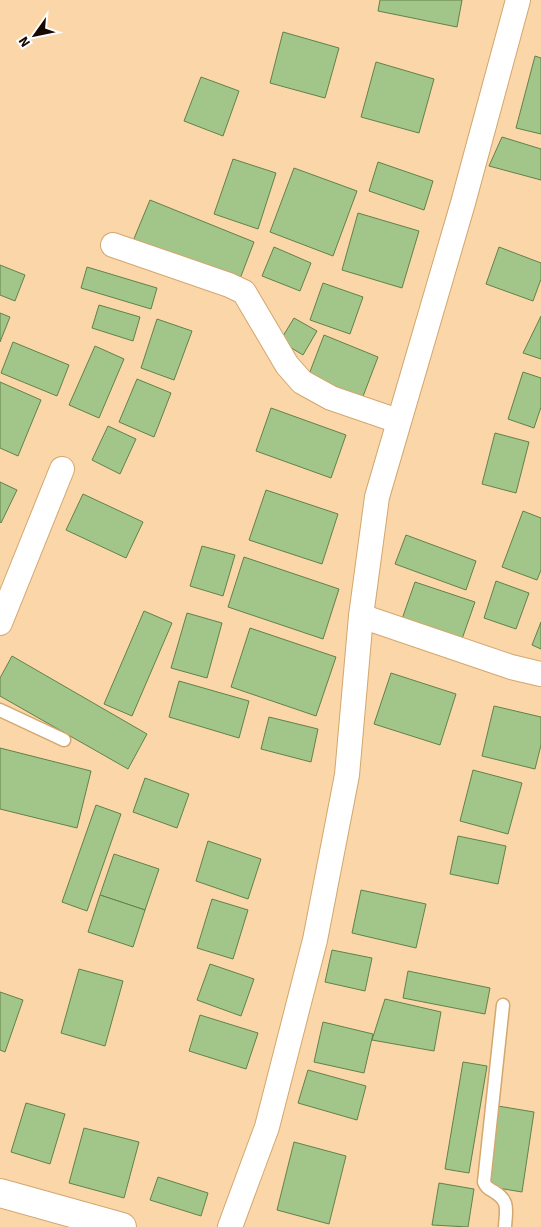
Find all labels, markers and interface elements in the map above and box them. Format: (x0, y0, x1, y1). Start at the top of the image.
north arrow (10, 10, 60, 60)
text: N (14, 32, 36, 51)

